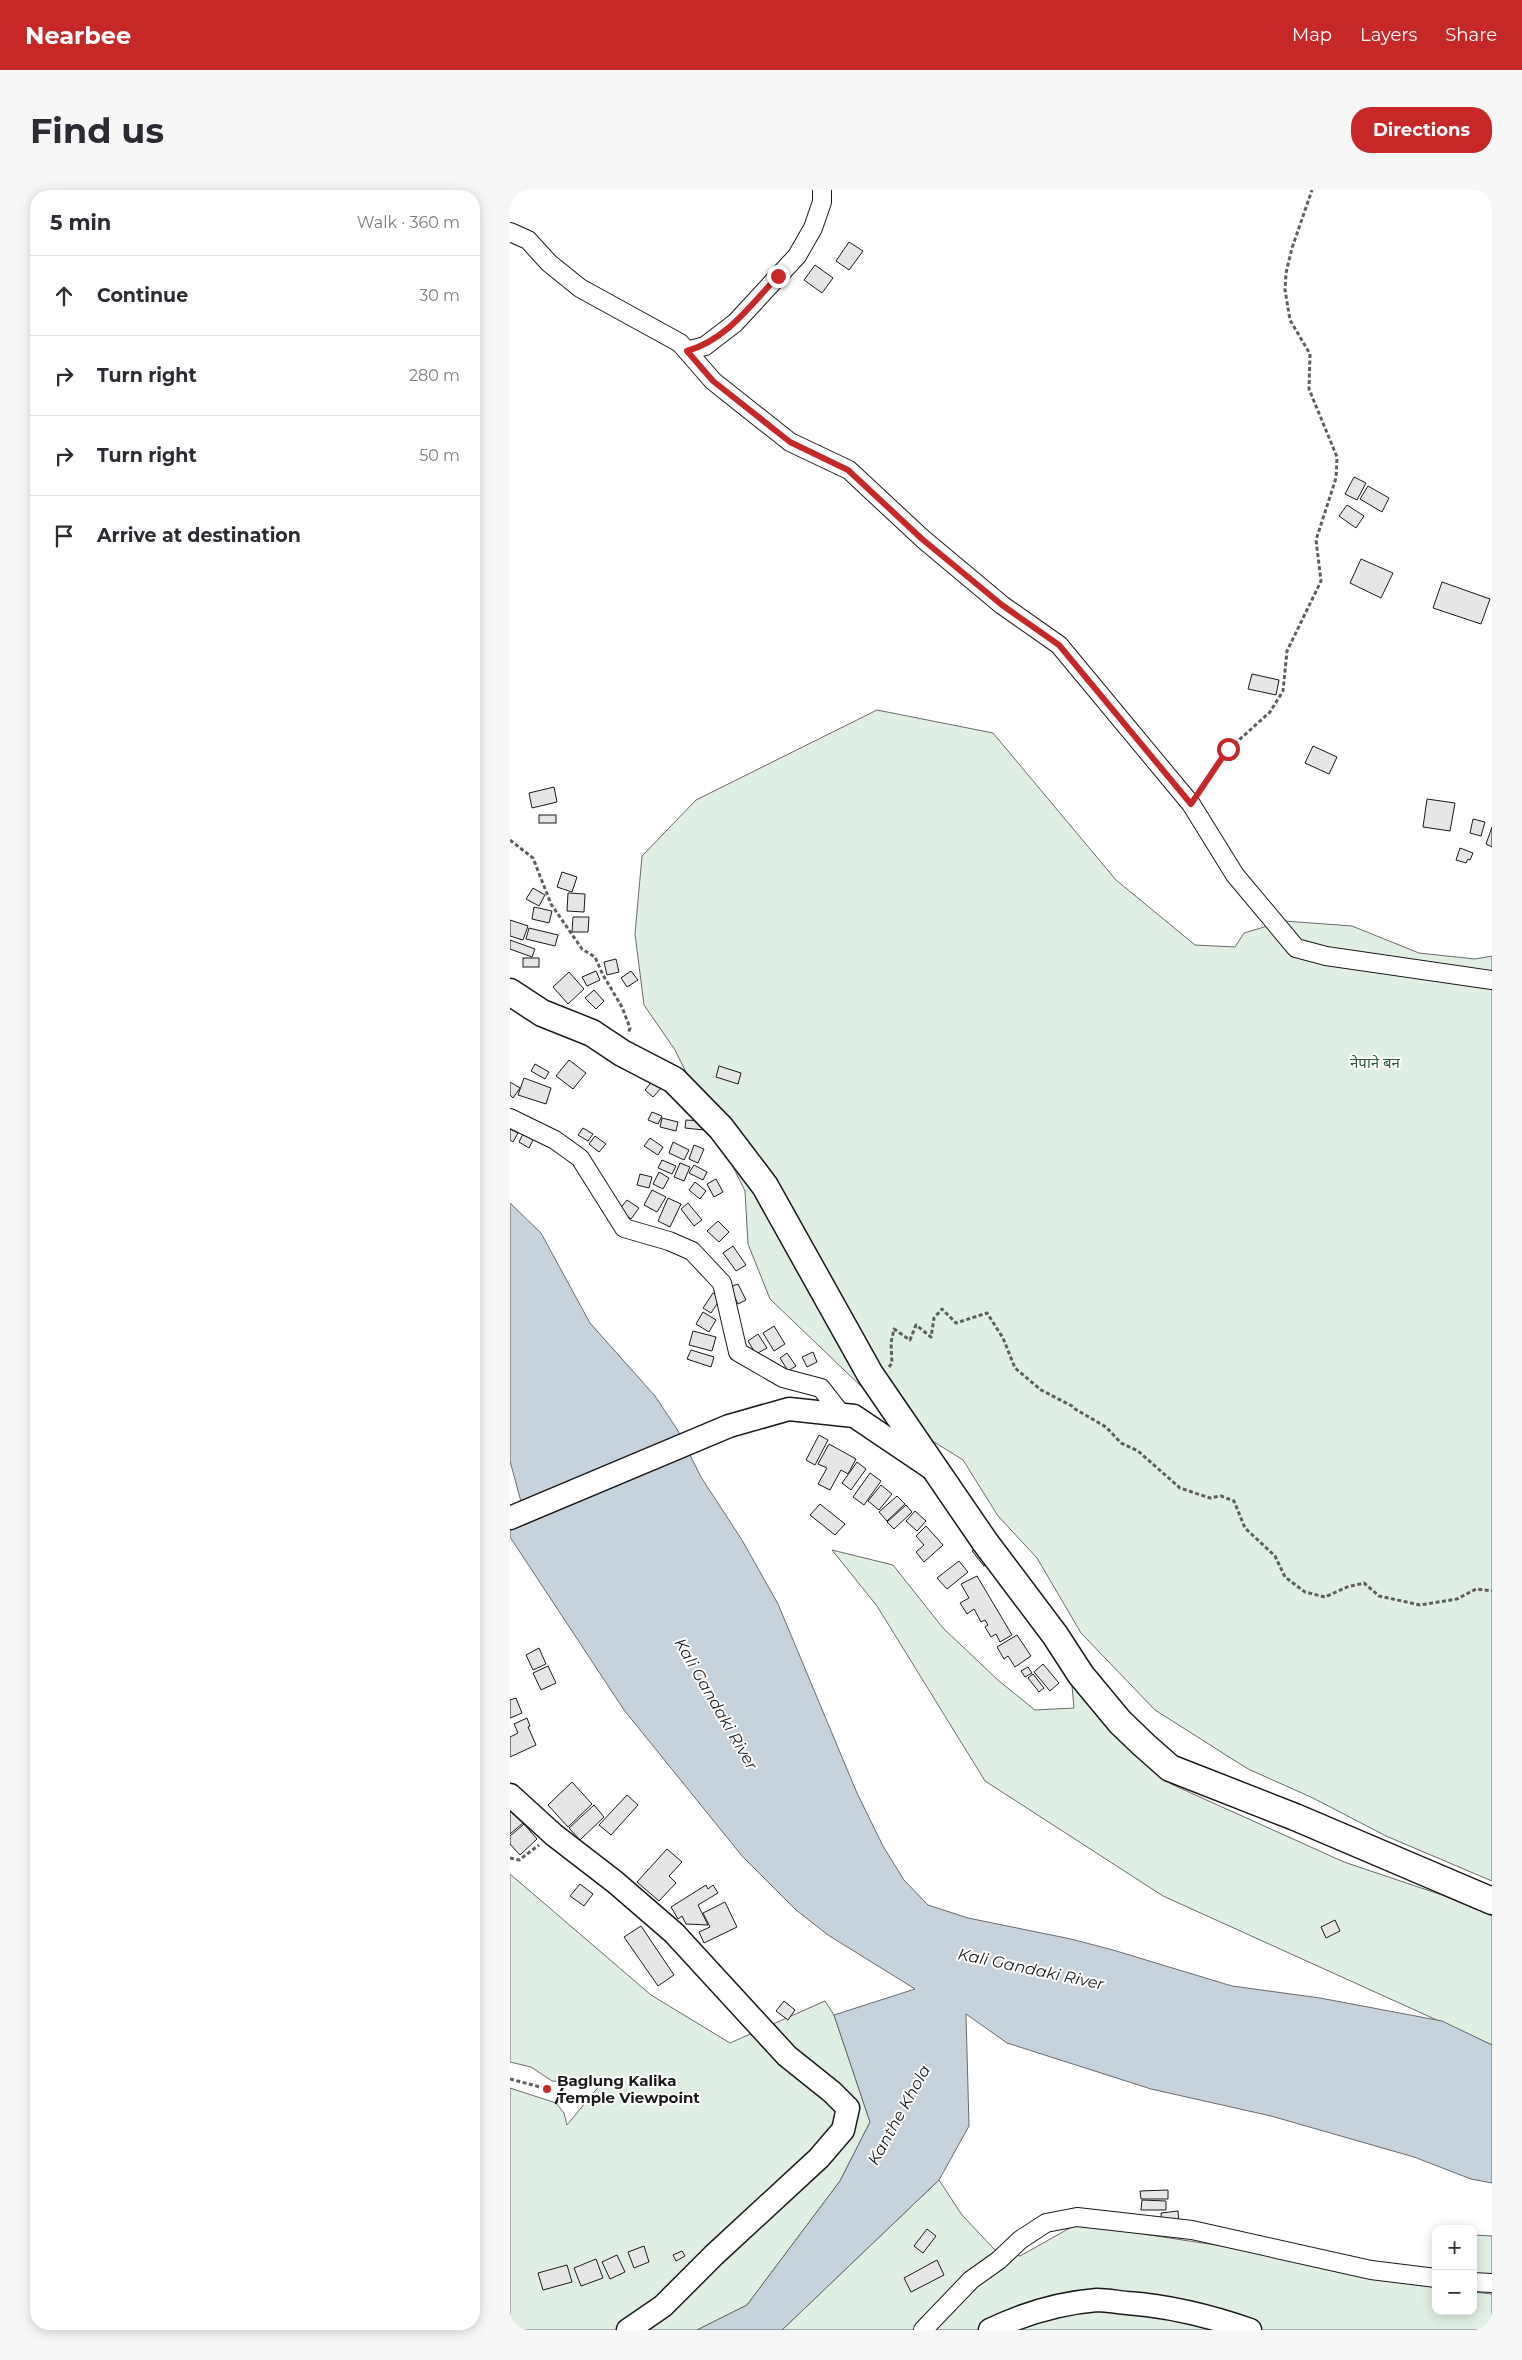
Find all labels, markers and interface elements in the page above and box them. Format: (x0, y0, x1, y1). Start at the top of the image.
text: Nearbee (25, 21, 131, 50)
text: Map (1292, 24, 1332, 46)
text: Layers (1360, 24, 1417, 46)
text: Share (1445, 24, 1497, 46)
button: Directions (1351, 107, 1492, 153)
text: Find us (30, 109, 164, 152)
text: 5 min (50, 210, 111, 235)
text: Walk · 360 m (357, 213, 460, 232)
route end (767, 265, 790, 288)
icon: ahead (50, 282, 78, 310)
text: Continue (97, 284, 188, 307)
text: 30 m (419, 286, 460, 305)
icon: right (50, 362, 78, 390)
text: Turn right (97, 364, 197, 387)
text: 280 m (409, 366, 460, 385)
icon: right (50, 442, 78, 470)
text: Turn right (97, 444, 197, 467)
text: 50 m (419, 446, 460, 465)
icon: arrive (50, 522, 78, 550)
text: Arrive at destination (97, 524, 301, 547)
route start (1217, 738, 1240, 761)
park label: नेपाने बन (1350, 1053, 1401, 1072)
water label: Kali Gandaki River (671, 1635, 762, 1774)
water label: Kali Gandaki River (956, 1944, 1106, 1994)
water label: Kanthe Khola (864, 2062, 934, 2168)
place label: Baglung Kalika Temple Viewpoint (557, 2071, 700, 2107)
marker: Baglung Kalika Temple Viewpoint (541, 2083, 553, 2095)
map controls (1432, 2225, 1477, 2315)
button: + (1432, 2225, 1477, 2270)
button: − (1432, 2270, 1477, 2315)

